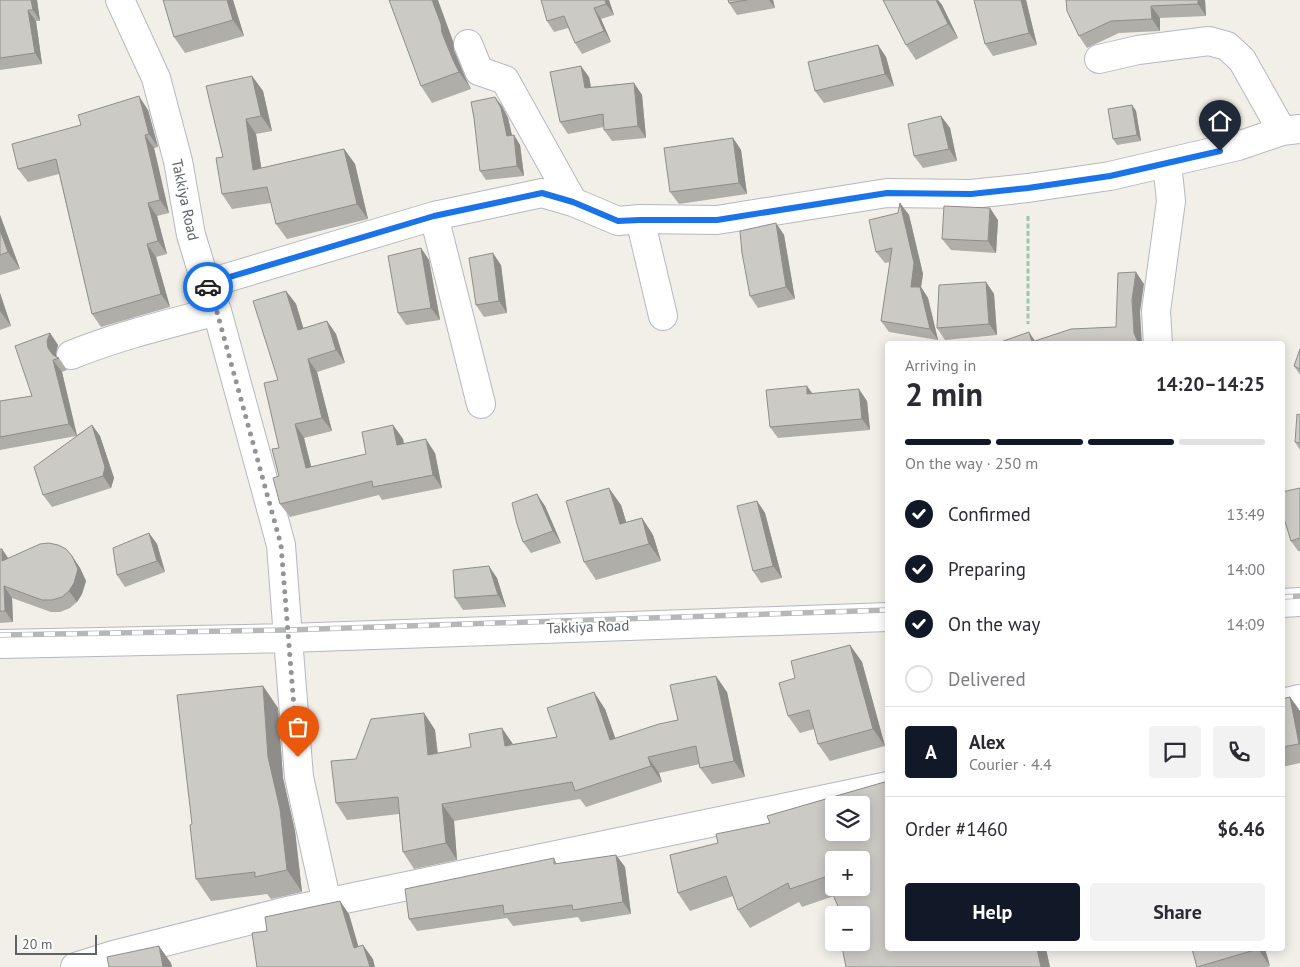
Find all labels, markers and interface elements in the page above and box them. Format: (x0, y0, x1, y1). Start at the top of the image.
pin (1199, 100, 1241, 151)
icon: home (1206, 107, 1234, 135)
street label: Takkiya Road (168, 157, 203, 242)
courier (183, 262, 233, 312)
icon: car (194, 273, 222, 301)
text: Arriving in (905, 355, 976, 375)
text: 14:20–14:25 (1156, 372, 1265, 396)
text: 2 min (905, 373, 983, 415)
text: On the way · 250 m (905, 453, 1038, 473)
icon: check (905, 500, 933, 528)
text: Confirmed (948, 502, 1031, 526)
text: 13:49 (1227, 504, 1265, 524)
icon: check (905, 555, 933, 583)
text: Preparing (948, 557, 1026, 581)
text: 14:00 (1227, 559, 1265, 579)
icon: check (905, 610, 933, 638)
text: On the way (948, 612, 1040, 636)
text: 14:09 (1227, 614, 1265, 634)
street label: Takkiya Road (546, 616, 630, 637)
text: Delivered (948, 667, 1026, 691)
pin (277, 706, 319, 757)
icon: bag (284, 713, 312, 741)
button: chat (1149, 726, 1201, 778)
button: phone (1213, 726, 1265, 778)
text: Alex (969, 730, 1005, 754)
text: A (925, 740, 937, 764)
text: Courier · 4.4 (969, 754, 1052, 774)
map controls (825, 796, 870, 951)
button: layers (825, 796, 870, 841)
text: Order #1460 (905, 817, 1008, 841)
text: $6.46 (1217, 817, 1265, 841)
button: + (825, 851, 870, 896)
button: Help (905, 883, 1080, 941)
button: Share (1090, 883, 1265, 941)
button: − (825, 906, 870, 951)
scale bar (15, 932, 98, 955)
text: 20 m (22, 935, 52, 953)

